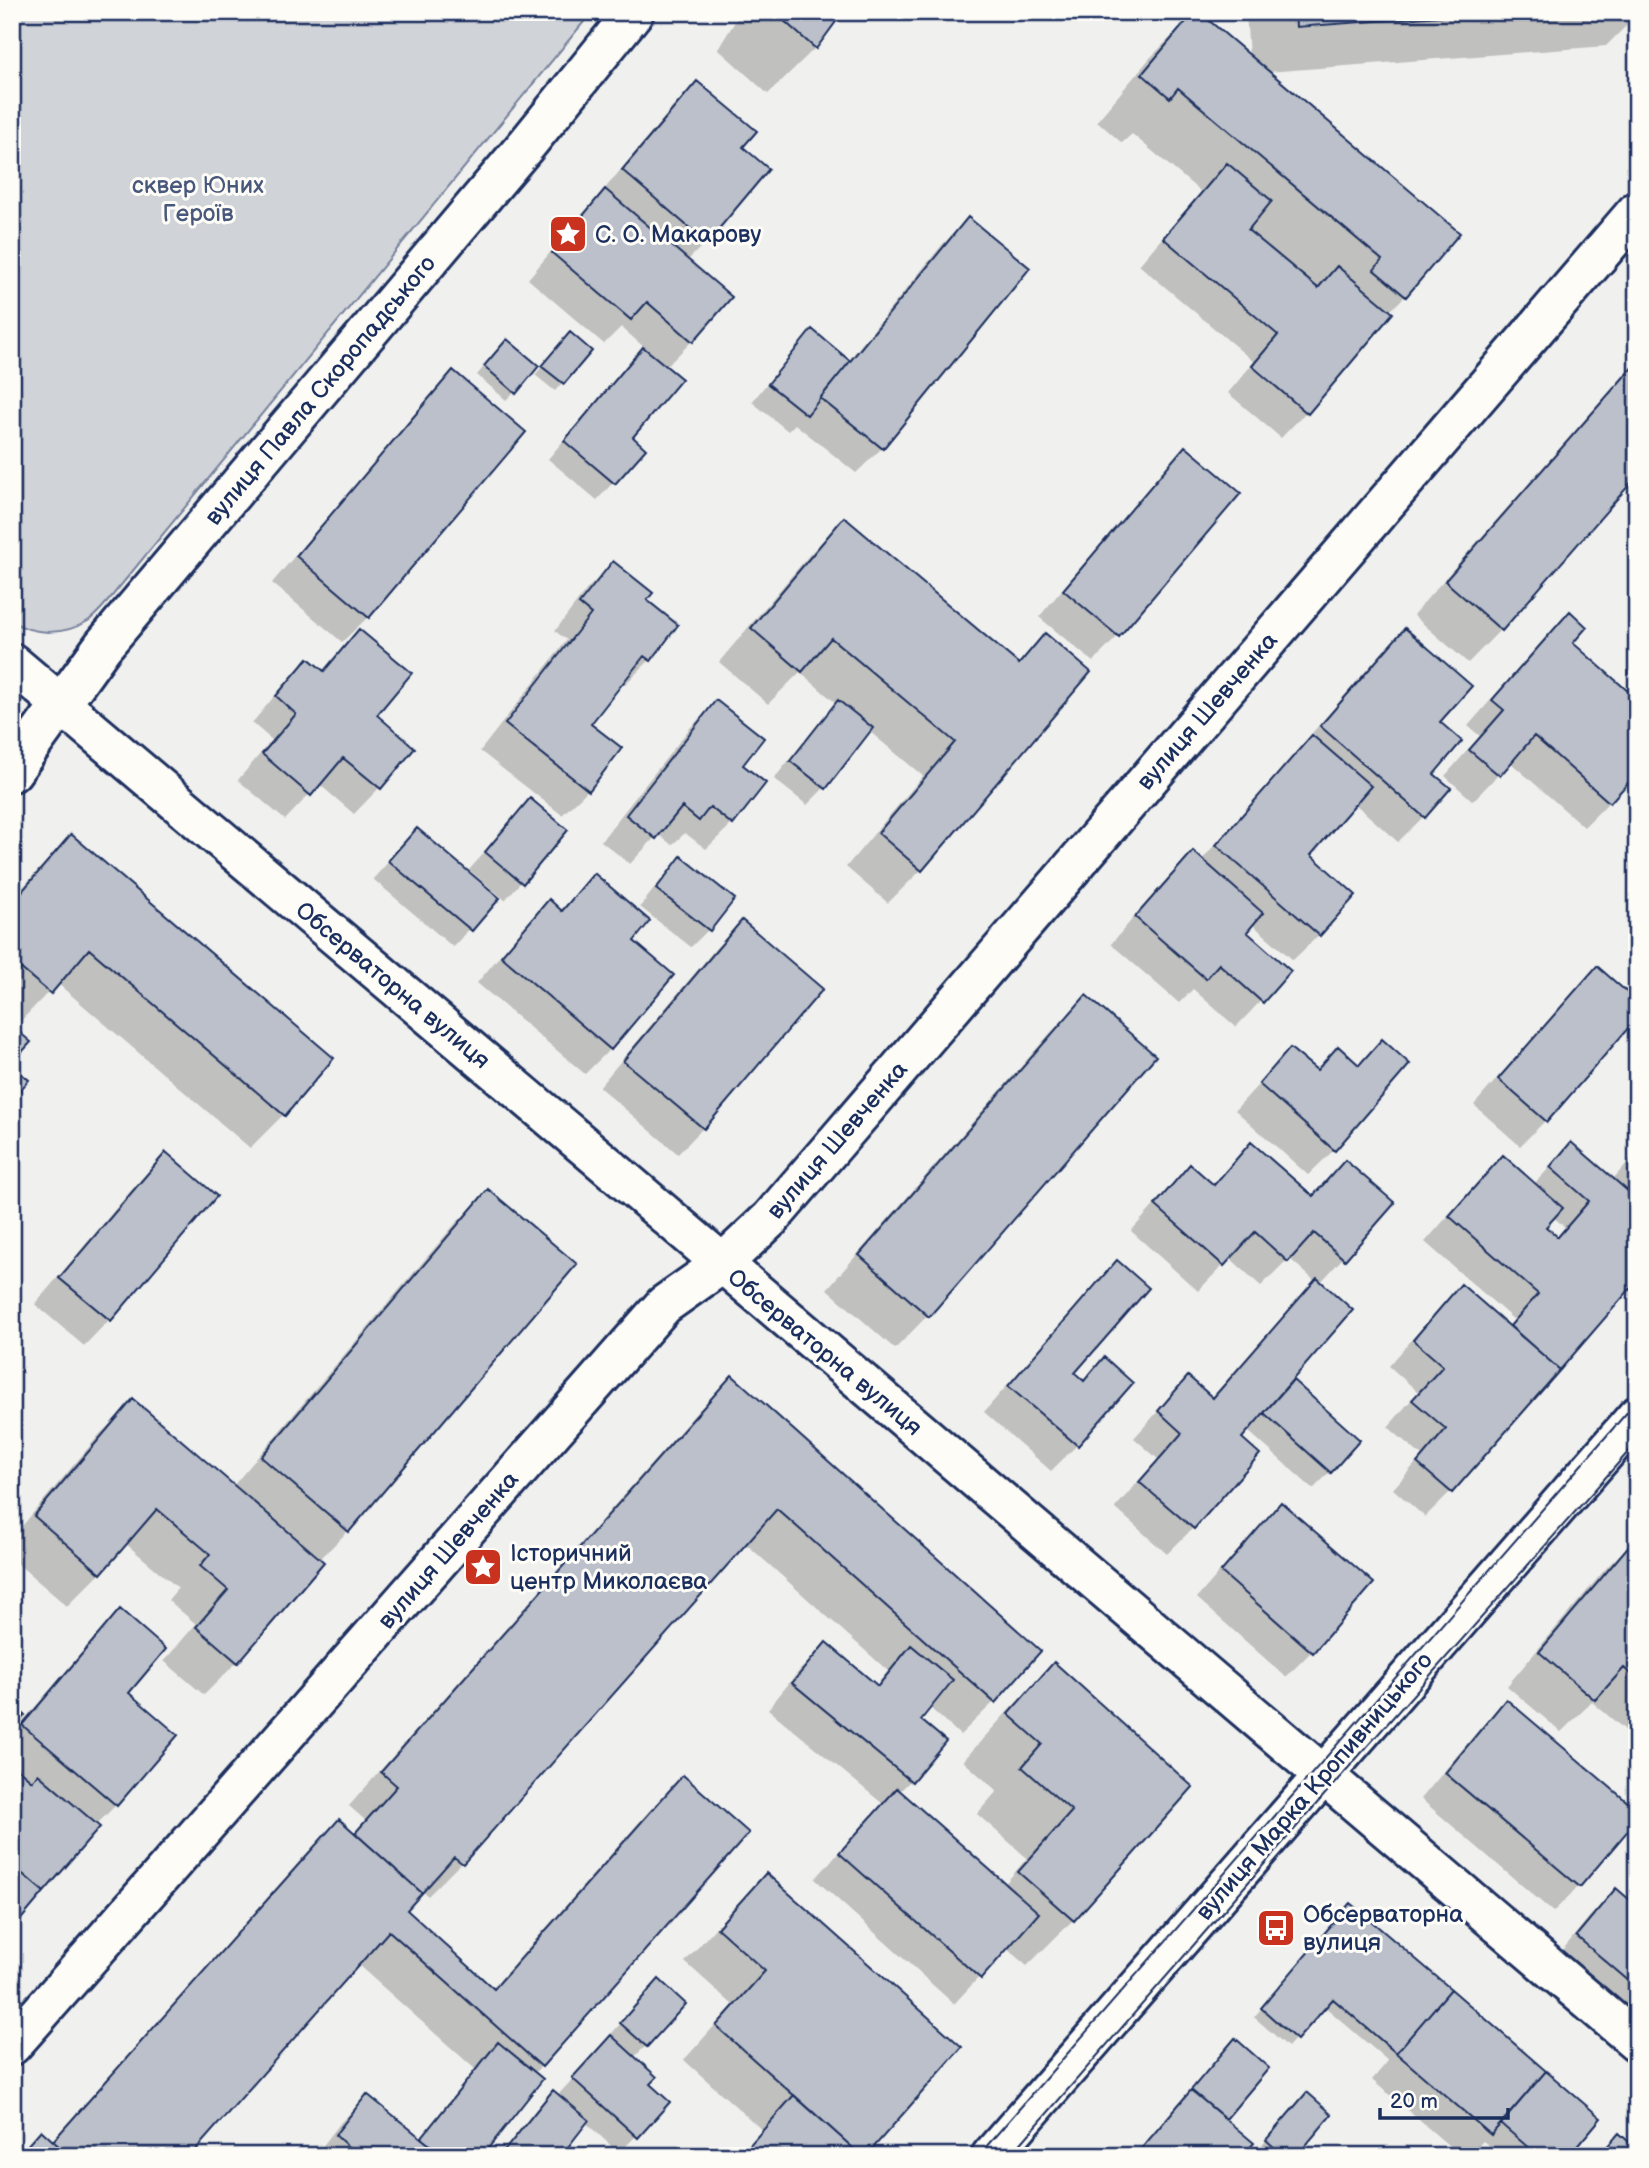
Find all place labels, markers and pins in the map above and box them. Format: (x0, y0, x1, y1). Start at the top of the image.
place icon: С. О. Макарову (547, 213, 589, 255)
place label: С. О. Макарову (595, 220, 761, 249)
place label: Історичний центр Миколаєва (510, 1539, 707, 1596)
place icon: Історичний центр Миколаєва (462, 1546, 504, 1588)
place label: Обсерваторна вулиця (1303, 1900, 1463, 1957)
bus stop icon: Обсерваторна вулиця (1255, 1907, 1297, 1949)

